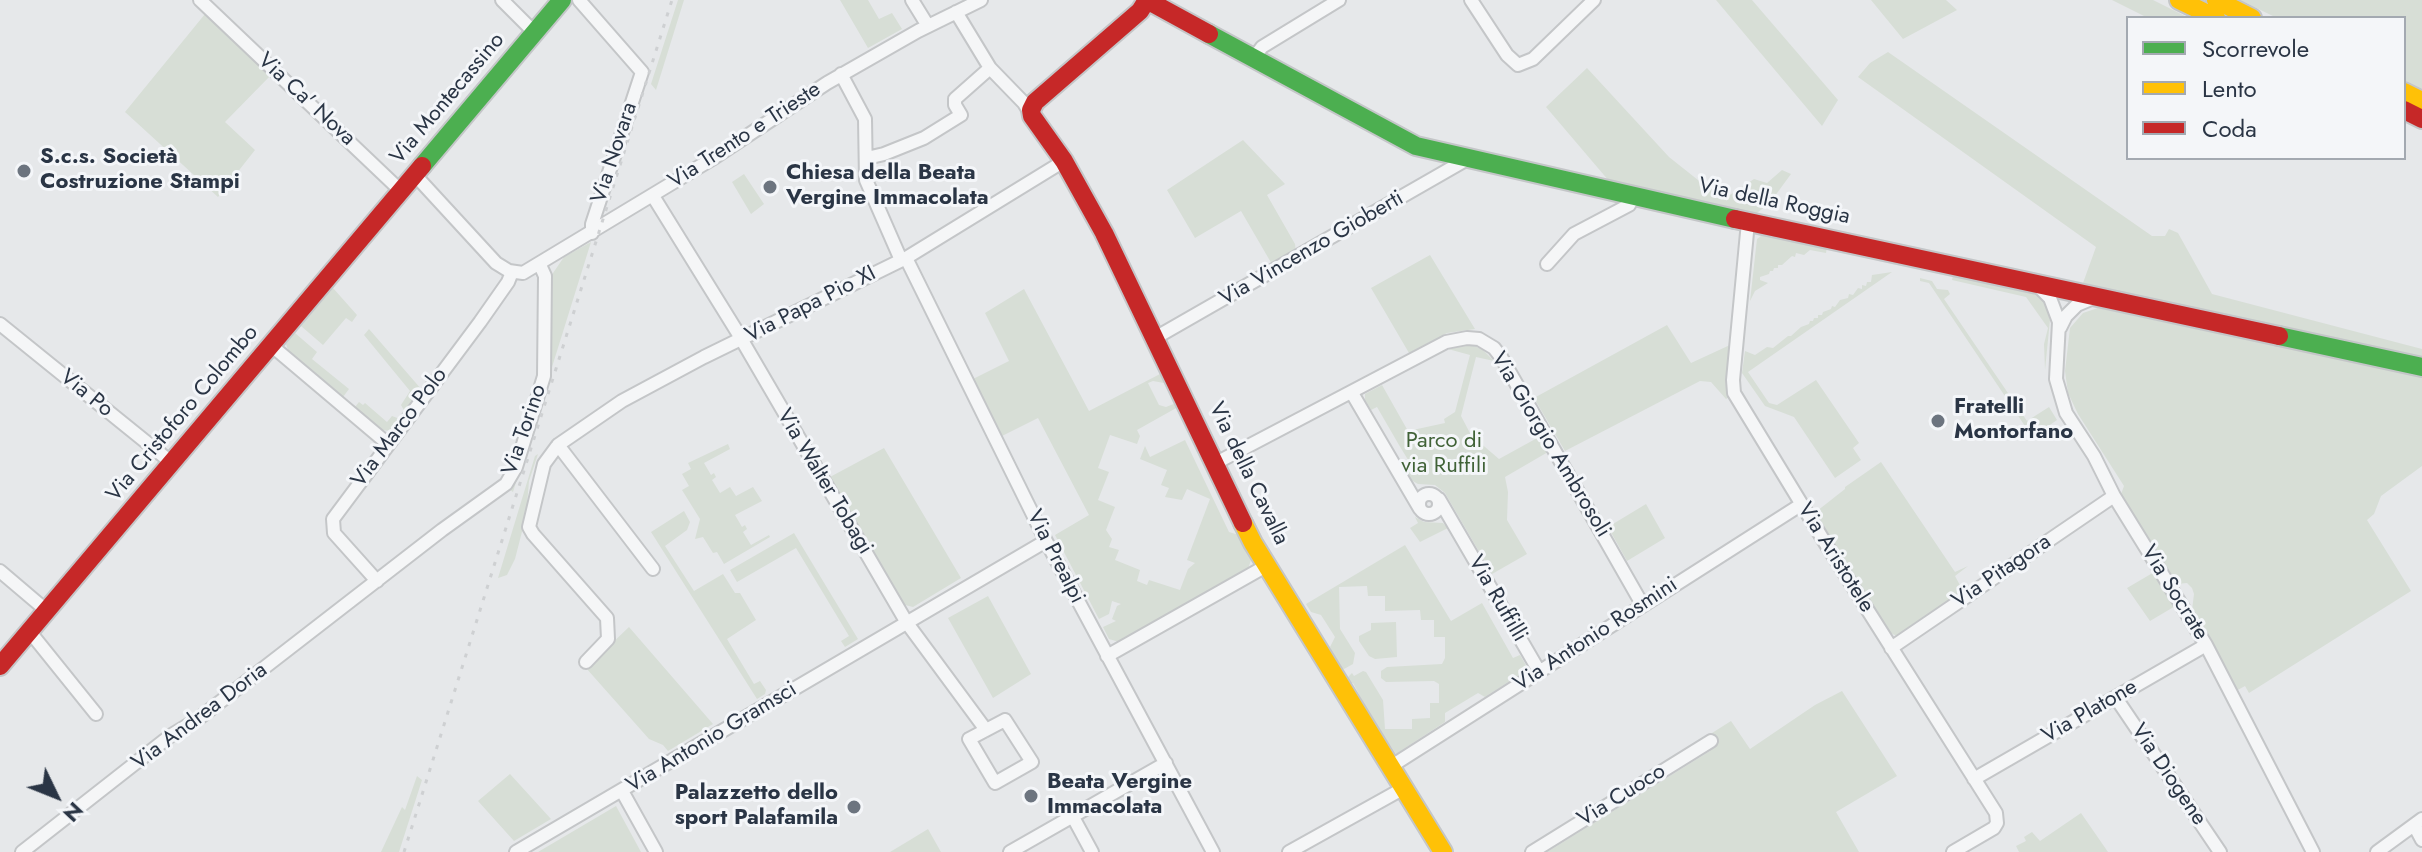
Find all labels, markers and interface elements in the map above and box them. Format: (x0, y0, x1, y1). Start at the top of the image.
legend (2126, 16, 2406, 160)
street label: Via Montecassino (385, 28, 511, 170)
text: Scorrevole (2202, 31, 2309, 66)
street label: Via Ca' Nova (252, 48, 360, 152)
text: Lento (2202, 71, 2257, 106)
street label: Via Trento e Trieste (664, 77, 826, 195)
street label: Via Novara (586, 99, 644, 207)
text: Coda (2202, 111, 2257, 146)
place label: S.c.s. Società Costruzione Stampi (40, 145, 240, 196)
place label: Chiesa della Beata Vergine Immacolata (786, 161, 989, 212)
marker: S.c.s. Società Costruzione Stampi (15, 162, 33, 180)
street label: Via della Roggia (1696, 173, 1852, 231)
marker: Chiesa della Beata Vergine Immacolata (761, 178, 779, 196)
street label: Via Vincenzo Gioberti (1215, 186, 1409, 312)
street label: Via Papa Pio XI (741, 261, 881, 349)
street label: Via Cristoforo Colombo (102, 321, 264, 507)
street label: Via Giorgio Ambrosoli (1484, 348, 1616, 542)
street label: Via Marco Polo (347, 363, 453, 493)
street label: Via Po (54, 365, 118, 423)
street label: Via Torino (497, 381, 553, 479)
place label: Fratelli Montorfano (1954, 395, 2073, 446)
street label: Via della Cavalla (1202, 399, 1294, 549)
street label: Via Walter Tobagi (770, 405, 878, 559)
marker: Fratelli Montorfano (1929, 412, 1947, 430)
park label: Parco di via Ruffili (1401, 429, 1487, 480)
street label: Via Aristotele (1791, 498, 1879, 618)
street label: Via Prealpi (1020, 506, 1090, 608)
street label: Via Pitagora (1947, 529, 2057, 615)
street label: Via Socrate (2135, 541, 2213, 645)
street label: Via Ruffilli (1462, 551, 1532, 647)
street label: Via Antonio Rosmini (1509, 572, 1683, 698)
street label: Via Andrea Doria (127, 658, 273, 776)
street label: Via Platone (2038, 674, 2142, 750)
street label: Via Antonio Gramsci (622, 677, 802, 799)
street label: Via Diogene (2124, 719, 2212, 831)
north arrow (16, 756, 96, 836)
street label: Via Cuoco (1573, 759, 1671, 833)
place label: Beata Vergine Immacolata (1047, 770, 1192, 822)
place label: Palazzetto dello sport Palafamila (675, 781, 838, 832)
marker: Beata Vergine Immacolata (1022, 787, 1040, 805)
text: N (56, 795, 91, 830)
marker: Palazzetto dello sport Palafamila (845, 798, 863, 816)

